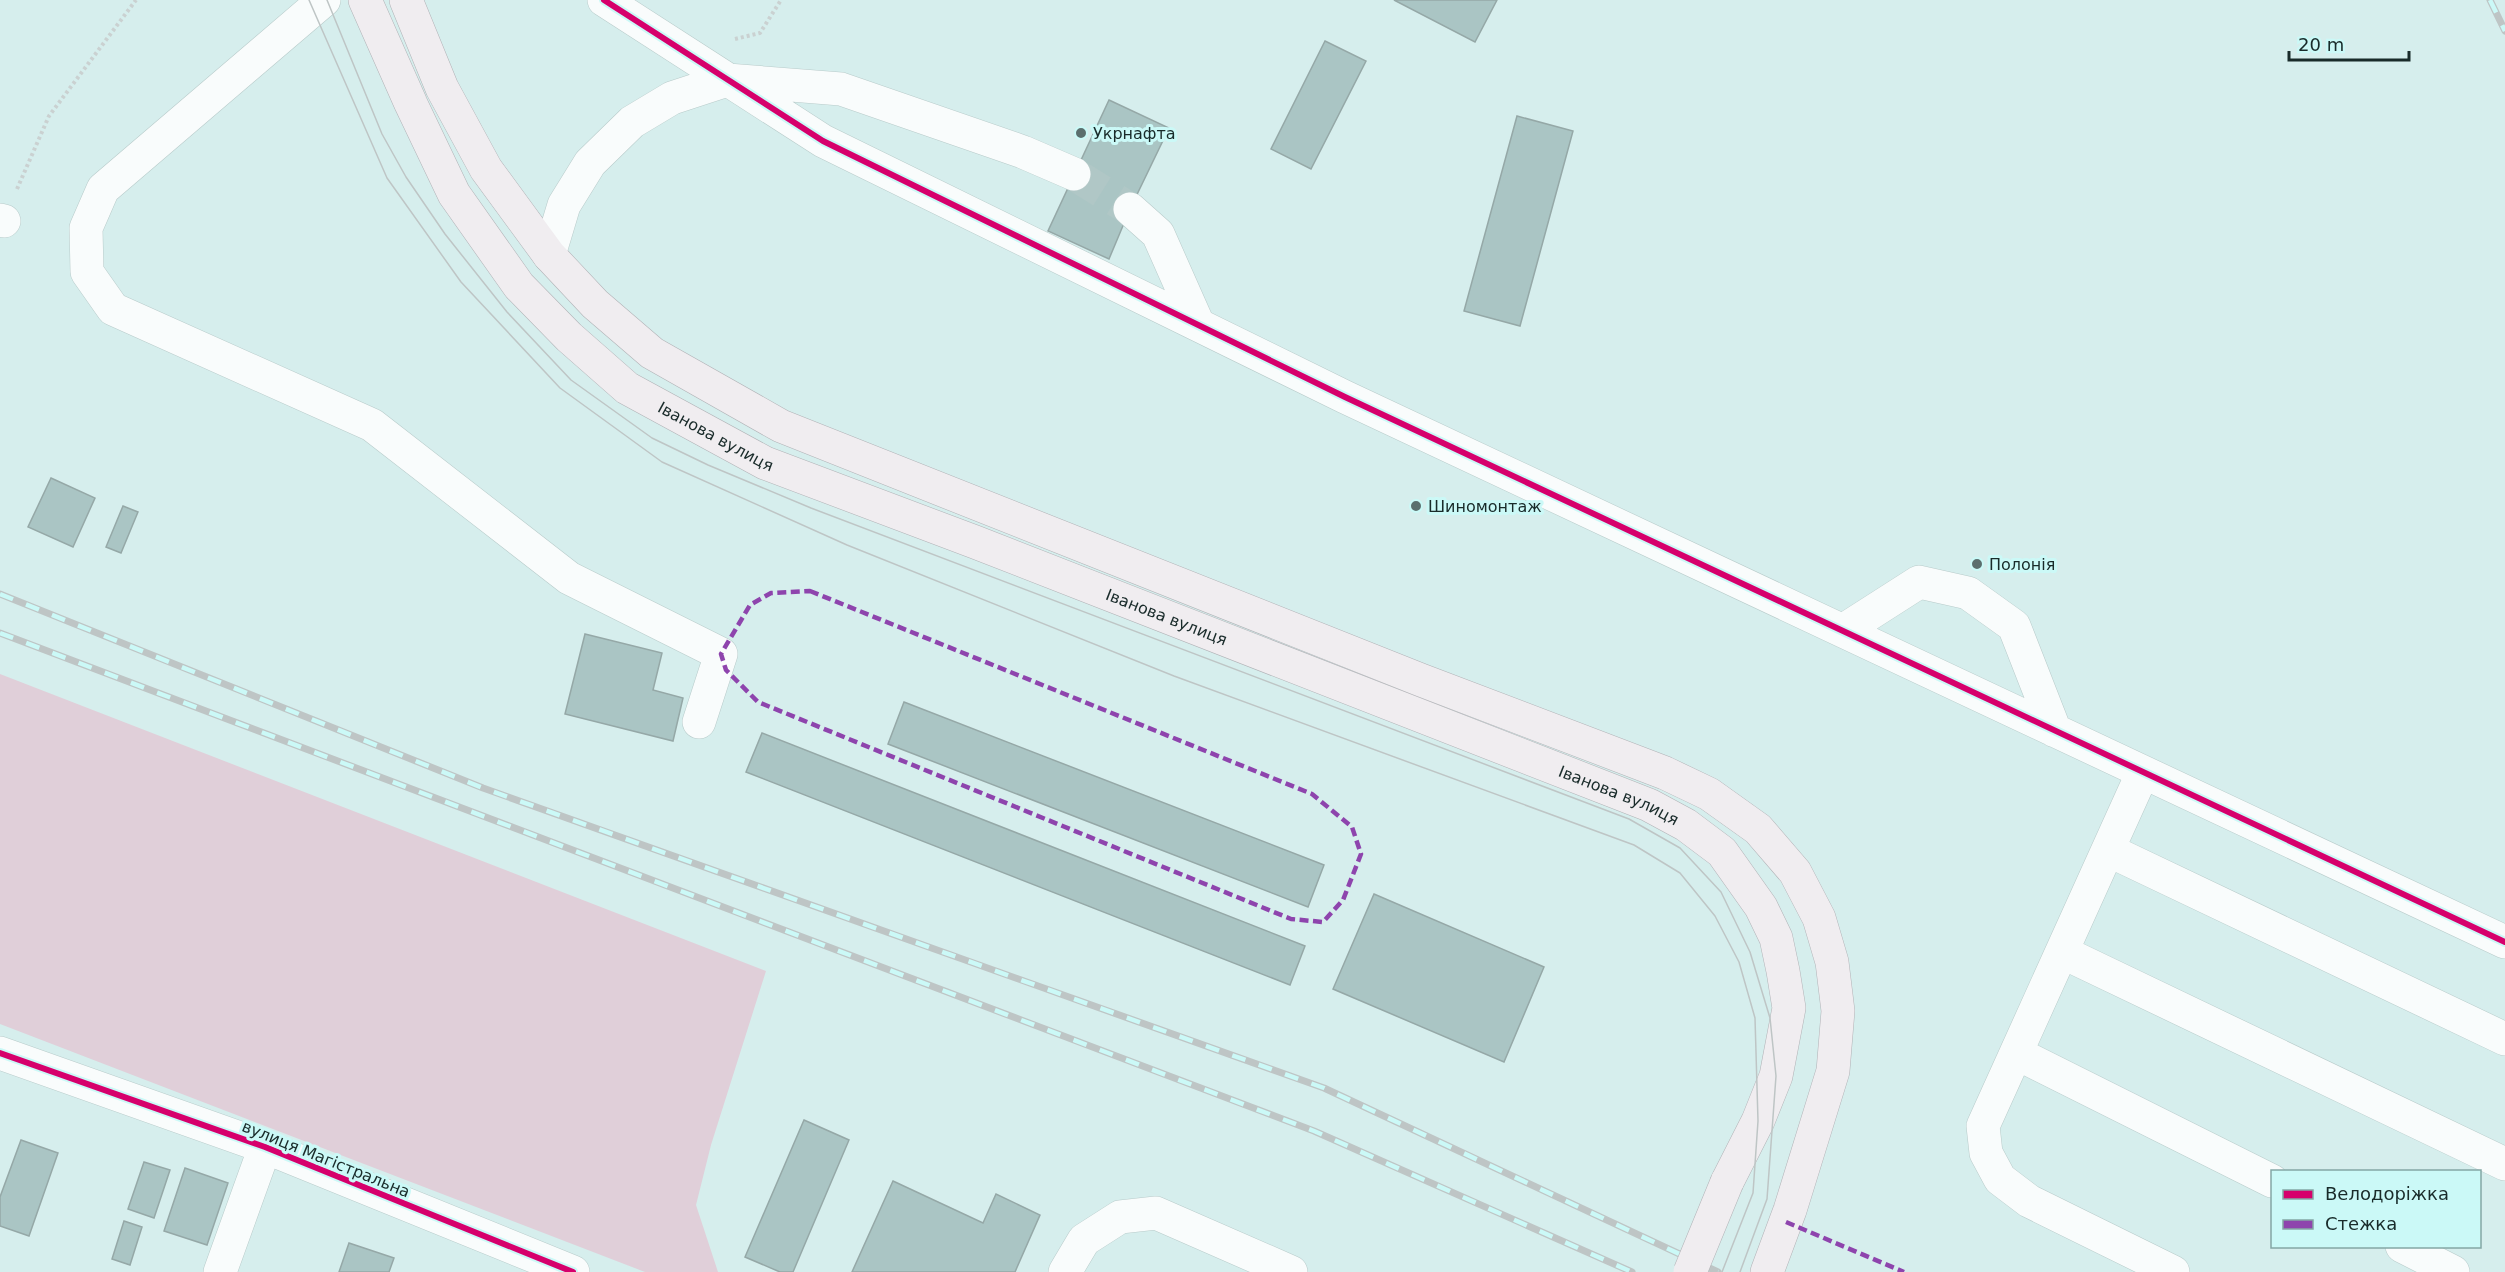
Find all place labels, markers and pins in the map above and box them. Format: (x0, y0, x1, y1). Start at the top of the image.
place label: Укрнафта (1093, 124, 1176, 143)
marker: Укрнафта (1074, 126, 1088, 140)
place label: Шиномонтаж (1428, 497, 1542, 516)
marker: Шиномонтаж (1409, 499, 1423, 513)
place label: Полонія (1989, 555, 2055, 574)
marker: Полонія (1970, 557, 1984, 571)

